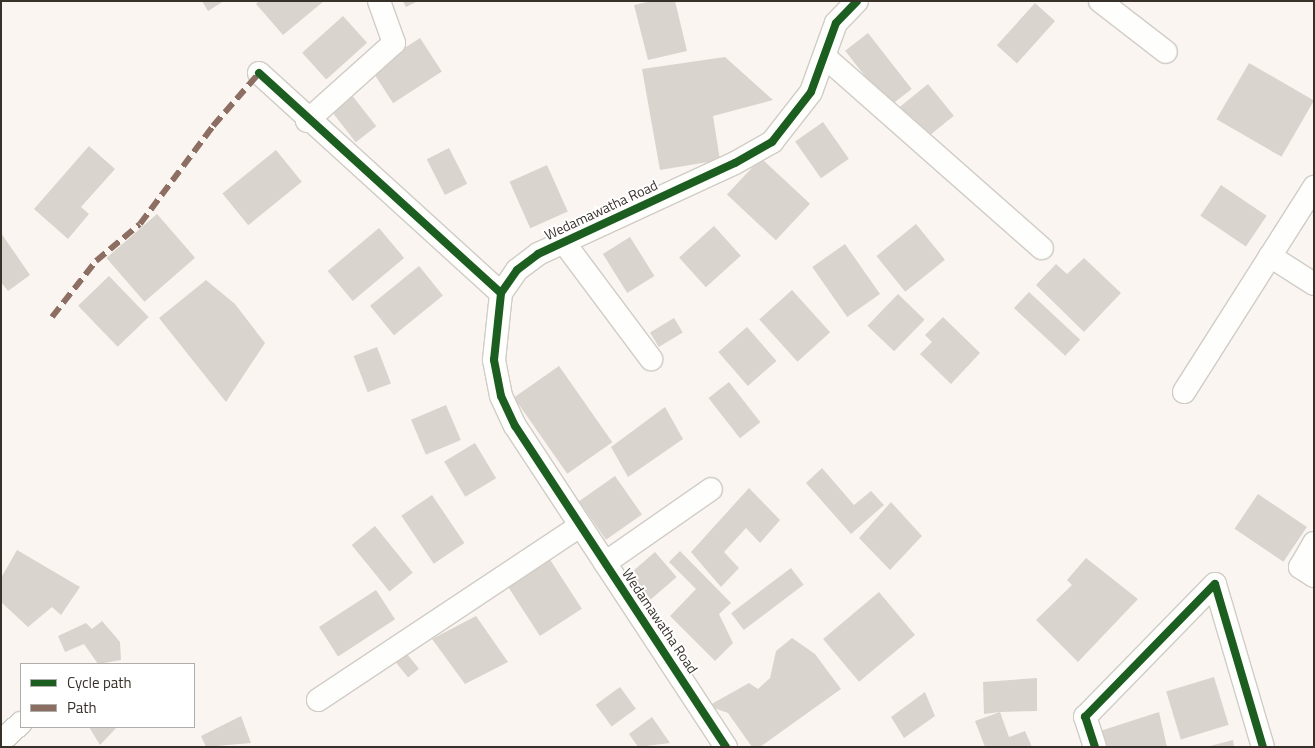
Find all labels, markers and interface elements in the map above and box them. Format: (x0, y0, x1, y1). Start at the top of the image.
street label: Wedamawatha Road (542, 176, 660, 244)
street label: Wedamawatha Road (619, 565, 701, 677)
legend (20, 663, 195, 728)
text: Cycle path (67, 671, 132, 694)
text: Path (67, 696, 97, 719)

